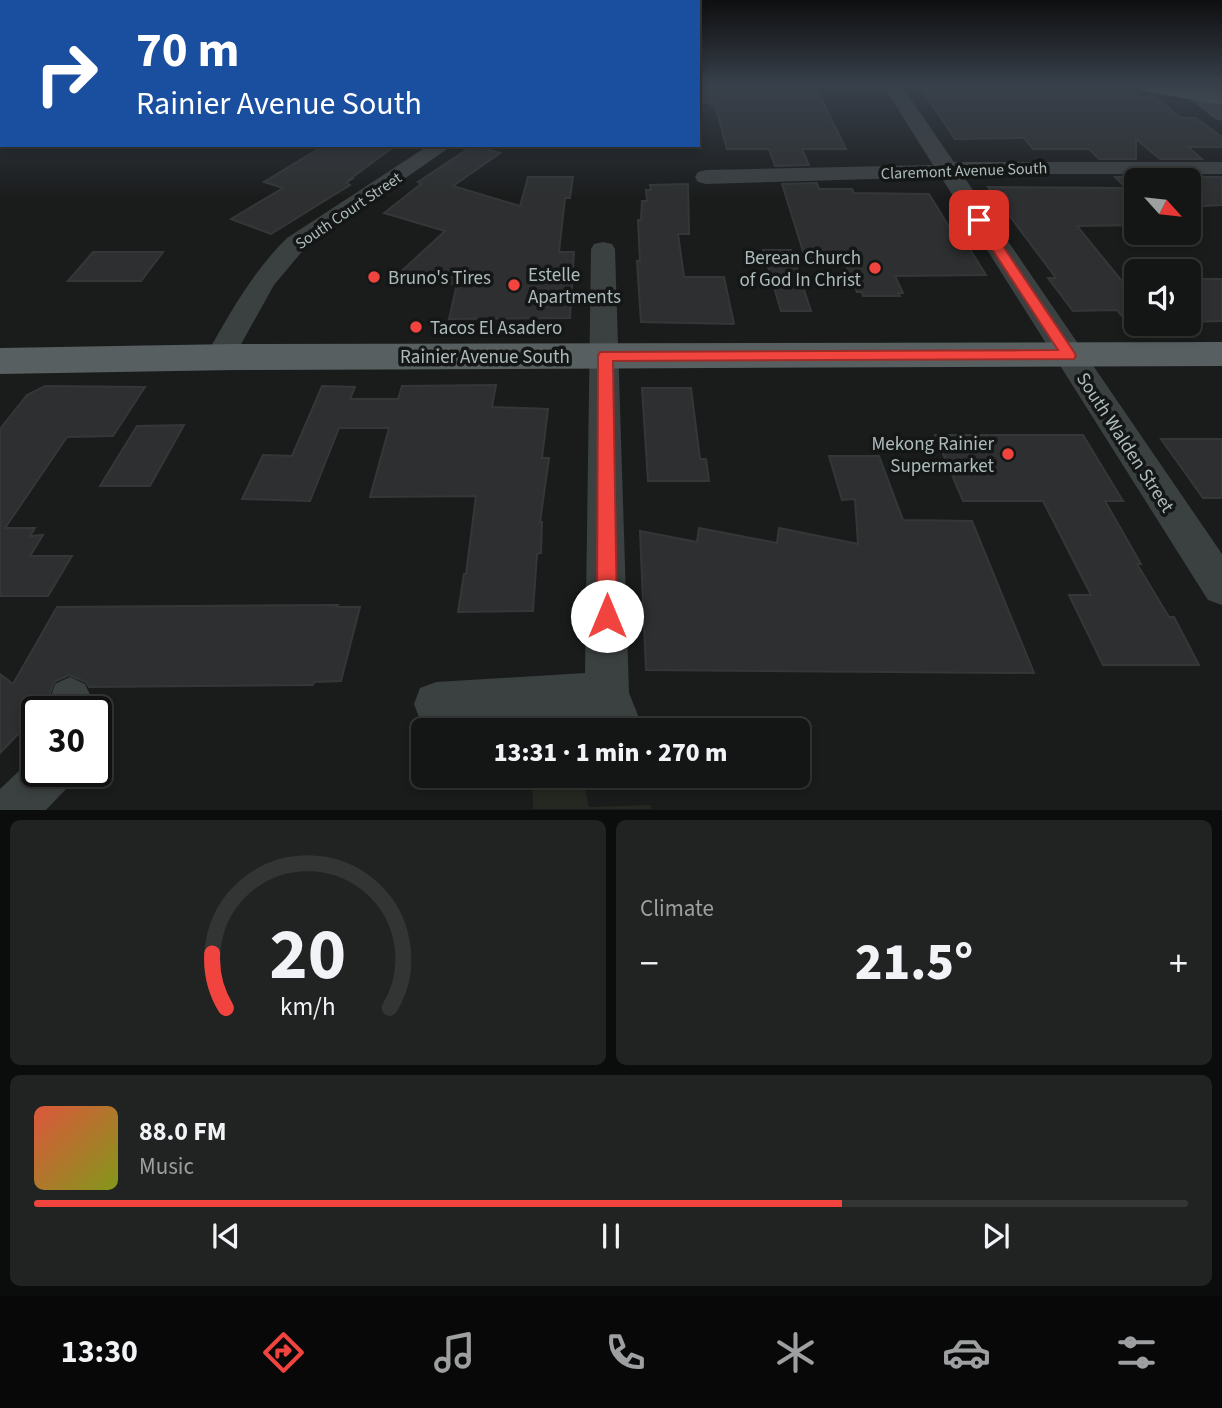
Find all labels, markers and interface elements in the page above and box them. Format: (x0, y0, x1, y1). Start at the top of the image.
text: 70 m (136, 16, 240, 86)
icon: right (21, 28, 112, 119)
text: Rainier Avenue South (136, 81, 422, 127)
street label: Claremont Avenue South (880, 157, 1048, 185)
street label: South Court Street (291, 167, 407, 255)
north arrow (1124, 168, 1200, 245)
map controls (1124, 168, 1201, 336)
pin (949, 190, 1009, 250)
icon: arrive (960, 201, 998, 239)
place label: Berean Church of God In Christ (739, 245, 862, 294)
button: sound (1124, 259, 1201, 336)
marker: Berean Church of God In Christ (867, 260, 883, 276)
place label: Estelle Apartments (528, 262, 621, 311)
place label: Bruno's Tires (388, 265, 491, 292)
marker: Bruno's Tires (366, 269, 382, 285)
marker: Estelle Apartments (506, 277, 522, 293)
place label: Tacos El Asadero (430, 315, 562, 342)
marker: Tacos El Asadero (408, 319, 424, 335)
street label: Rainier Avenue South (400, 344, 570, 371)
street label: South Walden Street (1069, 367, 1181, 519)
place label: Mekong Rainier Supermarket (872, 431, 995, 480)
marker: Mekong Rainier Supermarket (1000, 446, 1016, 462)
position arrow (570, 579, 644, 653)
speed limit sign: 30 (21, 696, 112, 787)
text: 13:31 · 1 min · 270 m (494, 734, 727, 771)
text: Climate (640, 892, 714, 925)
text: 20 (270, 904, 346, 1008)
text: 21.5° (855, 926, 973, 1000)
text: − (640, 937, 659, 991)
text: + (1169, 937, 1188, 991)
text: km/h (280, 989, 336, 1025)
text: 88.0 FM (139, 1113, 227, 1150)
text: Music (139, 1150, 194, 1183)
icon: previous (207, 1217, 245, 1255)
icon: pause (592, 1217, 630, 1255)
icon: next (977, 1217, 1015, 1255)
icon: directions (259, 1328, 308, 1377)
icon: music (430, 1328, 479, 1377)
icon: phone (601, 1328, 650, 1377)
icon: climate (771, 1328, 820, 1377)
icon: car (942, 1328, 991, 1377)
icon: filters (1112, 1328, 1161, 1377)
text: 13:30 (61, 1329, 138, 1375)

